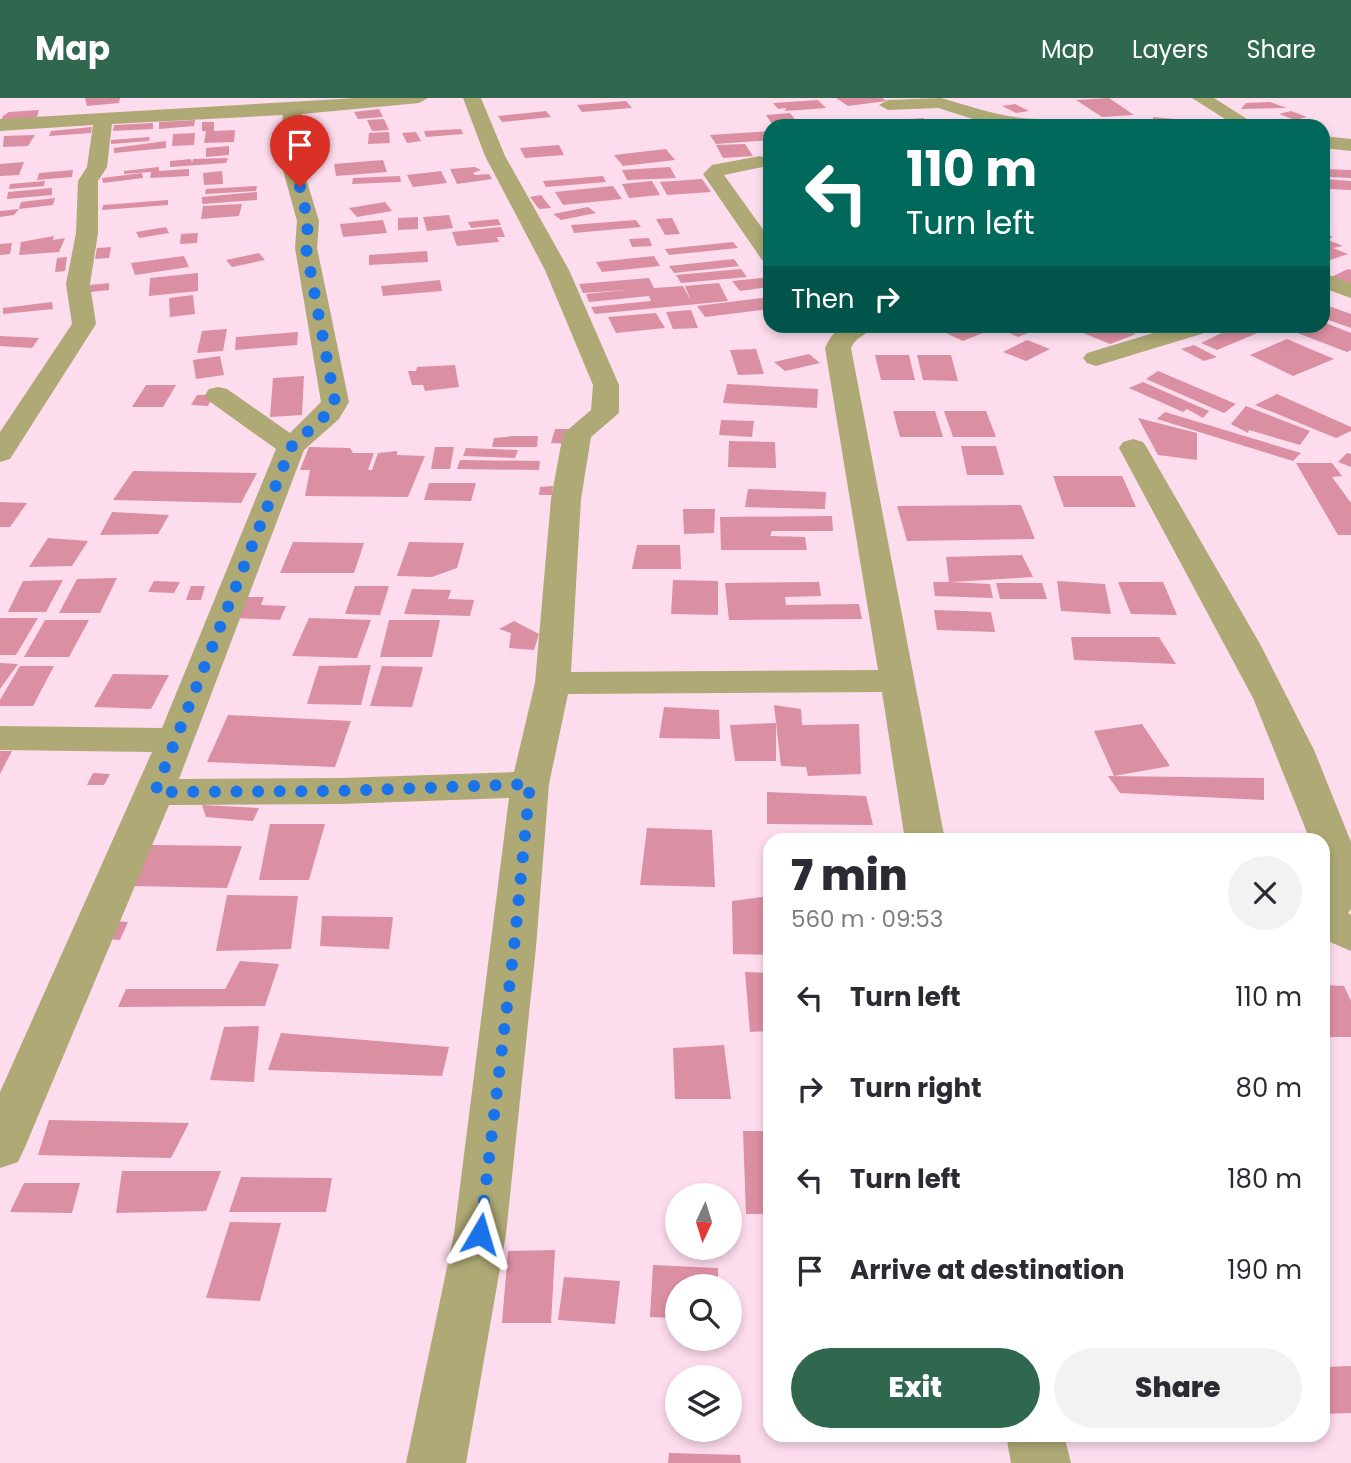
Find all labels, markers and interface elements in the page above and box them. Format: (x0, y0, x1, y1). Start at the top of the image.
text: Map (35, 25, 110, 72)
text: Map (1041, 33, 1094, 66)
text: Layers (1132, 33, 1208, 66)
text: Share (1246, 33, 1316, 66)
pin (270, 115, 330, 187)
icon: arrive (281, 126, 319, 164)
text: 110 m (906, 135, 1037, 203)
icon: left (791, 147, 882, 238)
text: Turn left (906, 200, 1035, 245)
icon: right (868, 280, 906, 318)
text: Then (791, 281, 854, 317)
text: 7 min (791, 846, 908, 905)
button: close (1228, 856, 1302, 930)
text: 560 m · 09:53 (791, 903, 943, 935)
icon: left (791, 979, 829, 1017)
text: Turn left (850, 979, 961, 1015)
text: 110 m (1235, 979, 1302, 1015)
icon: right (791, 1070, 829, 1108)
text: Turn right (850, 1070, 982, 1106)
text: 80 m (1236, 1070, 1302, 1106)
icon: left (791, 1161, 829, 1199)
text: Turn left (850, 1161, 961, 1197)
text: 180 m (1227, 1161, 1302, 1197)
north arrow (665, 1183, 742, 1260)
map controls (665, 1183, 742, 1442)
position arrow (443, 1197, 517, 1271)
icon: arrive (791, 1252, 829, 1290)
text: Arrive at destination (850, 1252, 1125, 1288)
text: 190 m (1227, 1252, 1302, 1288)
button: search (665, 1274, 742, 1351)
button: Exit (791, 1348, 1040, 1428)
button: Share (1054, 1348, 1302, 1428)
button: layers (665, 1365, 742, 1442)

